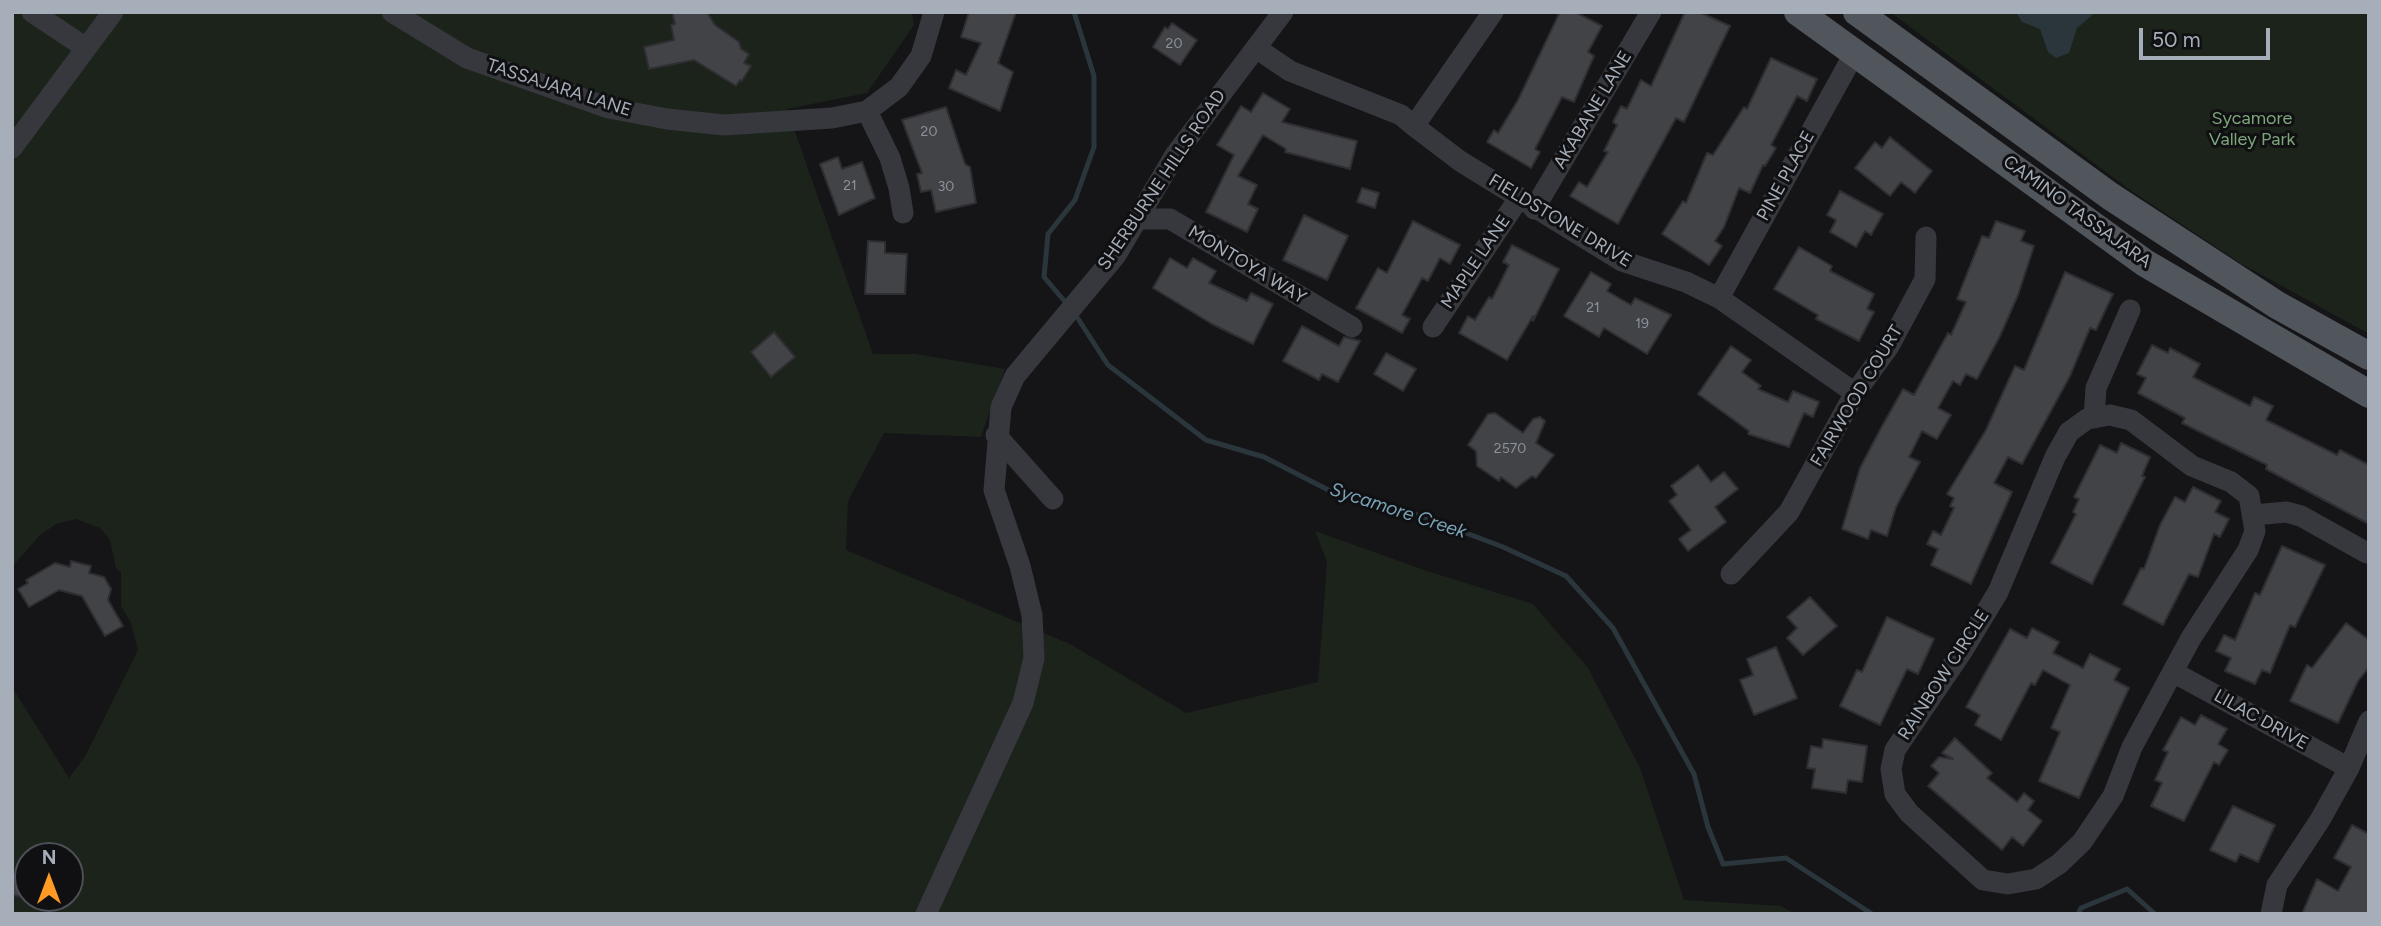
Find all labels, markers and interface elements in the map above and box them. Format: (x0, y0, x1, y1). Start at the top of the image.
scale bar (2143, 14, 2274, 58)
text: 50 m (2152, 27, 2201, 52)
house number: 20 (1166, 36, 1182, 52)
street label: AKABANE LANE (1549, 47, 1637, 173)
street label: TASSAJARA LANE (484, 54, 634, 122)
street label: SHERBURNE HILLS ROAD (1094, 86, 1230, 274)
park label: Sycamore Valley Park (2209, 108, 2295, 150)
house number: 20 (921, 124, 937, 140)
street label: PINE PLACE (1752, 127, 1820, 225)
street label: CAMINO TASSAJARA (1999, 151, 2155, 273)
street label: FIELDSTONE DRIVE (1485, 170, 1635, 272)
house number: 21 (843, 178, 857, 194)
house number: 30 (938, 179, 954, 195)
street label: MAPLE LANE (1437, 211, 1515, 313)
street label: MONTOYA WAY (1184, 221, 1310, 309)
house number: 21 (1586, 300, 1600, 316)
house number: 19 (1635, 316, 1649, 332)
street label: FAIRWOOD COURT (1806, 321, 1908, 471)
house number: 2570 (1494, 441, 1526, 457)
water label: Sycamore Creek (1327, 478, 1469, 544)
street label: RAINBOW CIRCLE (1894, 606, 1994, 744)
street label: LILAC DRIVE (2210, 685, 2312, 755)
north arrow (14, 842, 84, 912)
text: N (42, 846, 56, 869)

